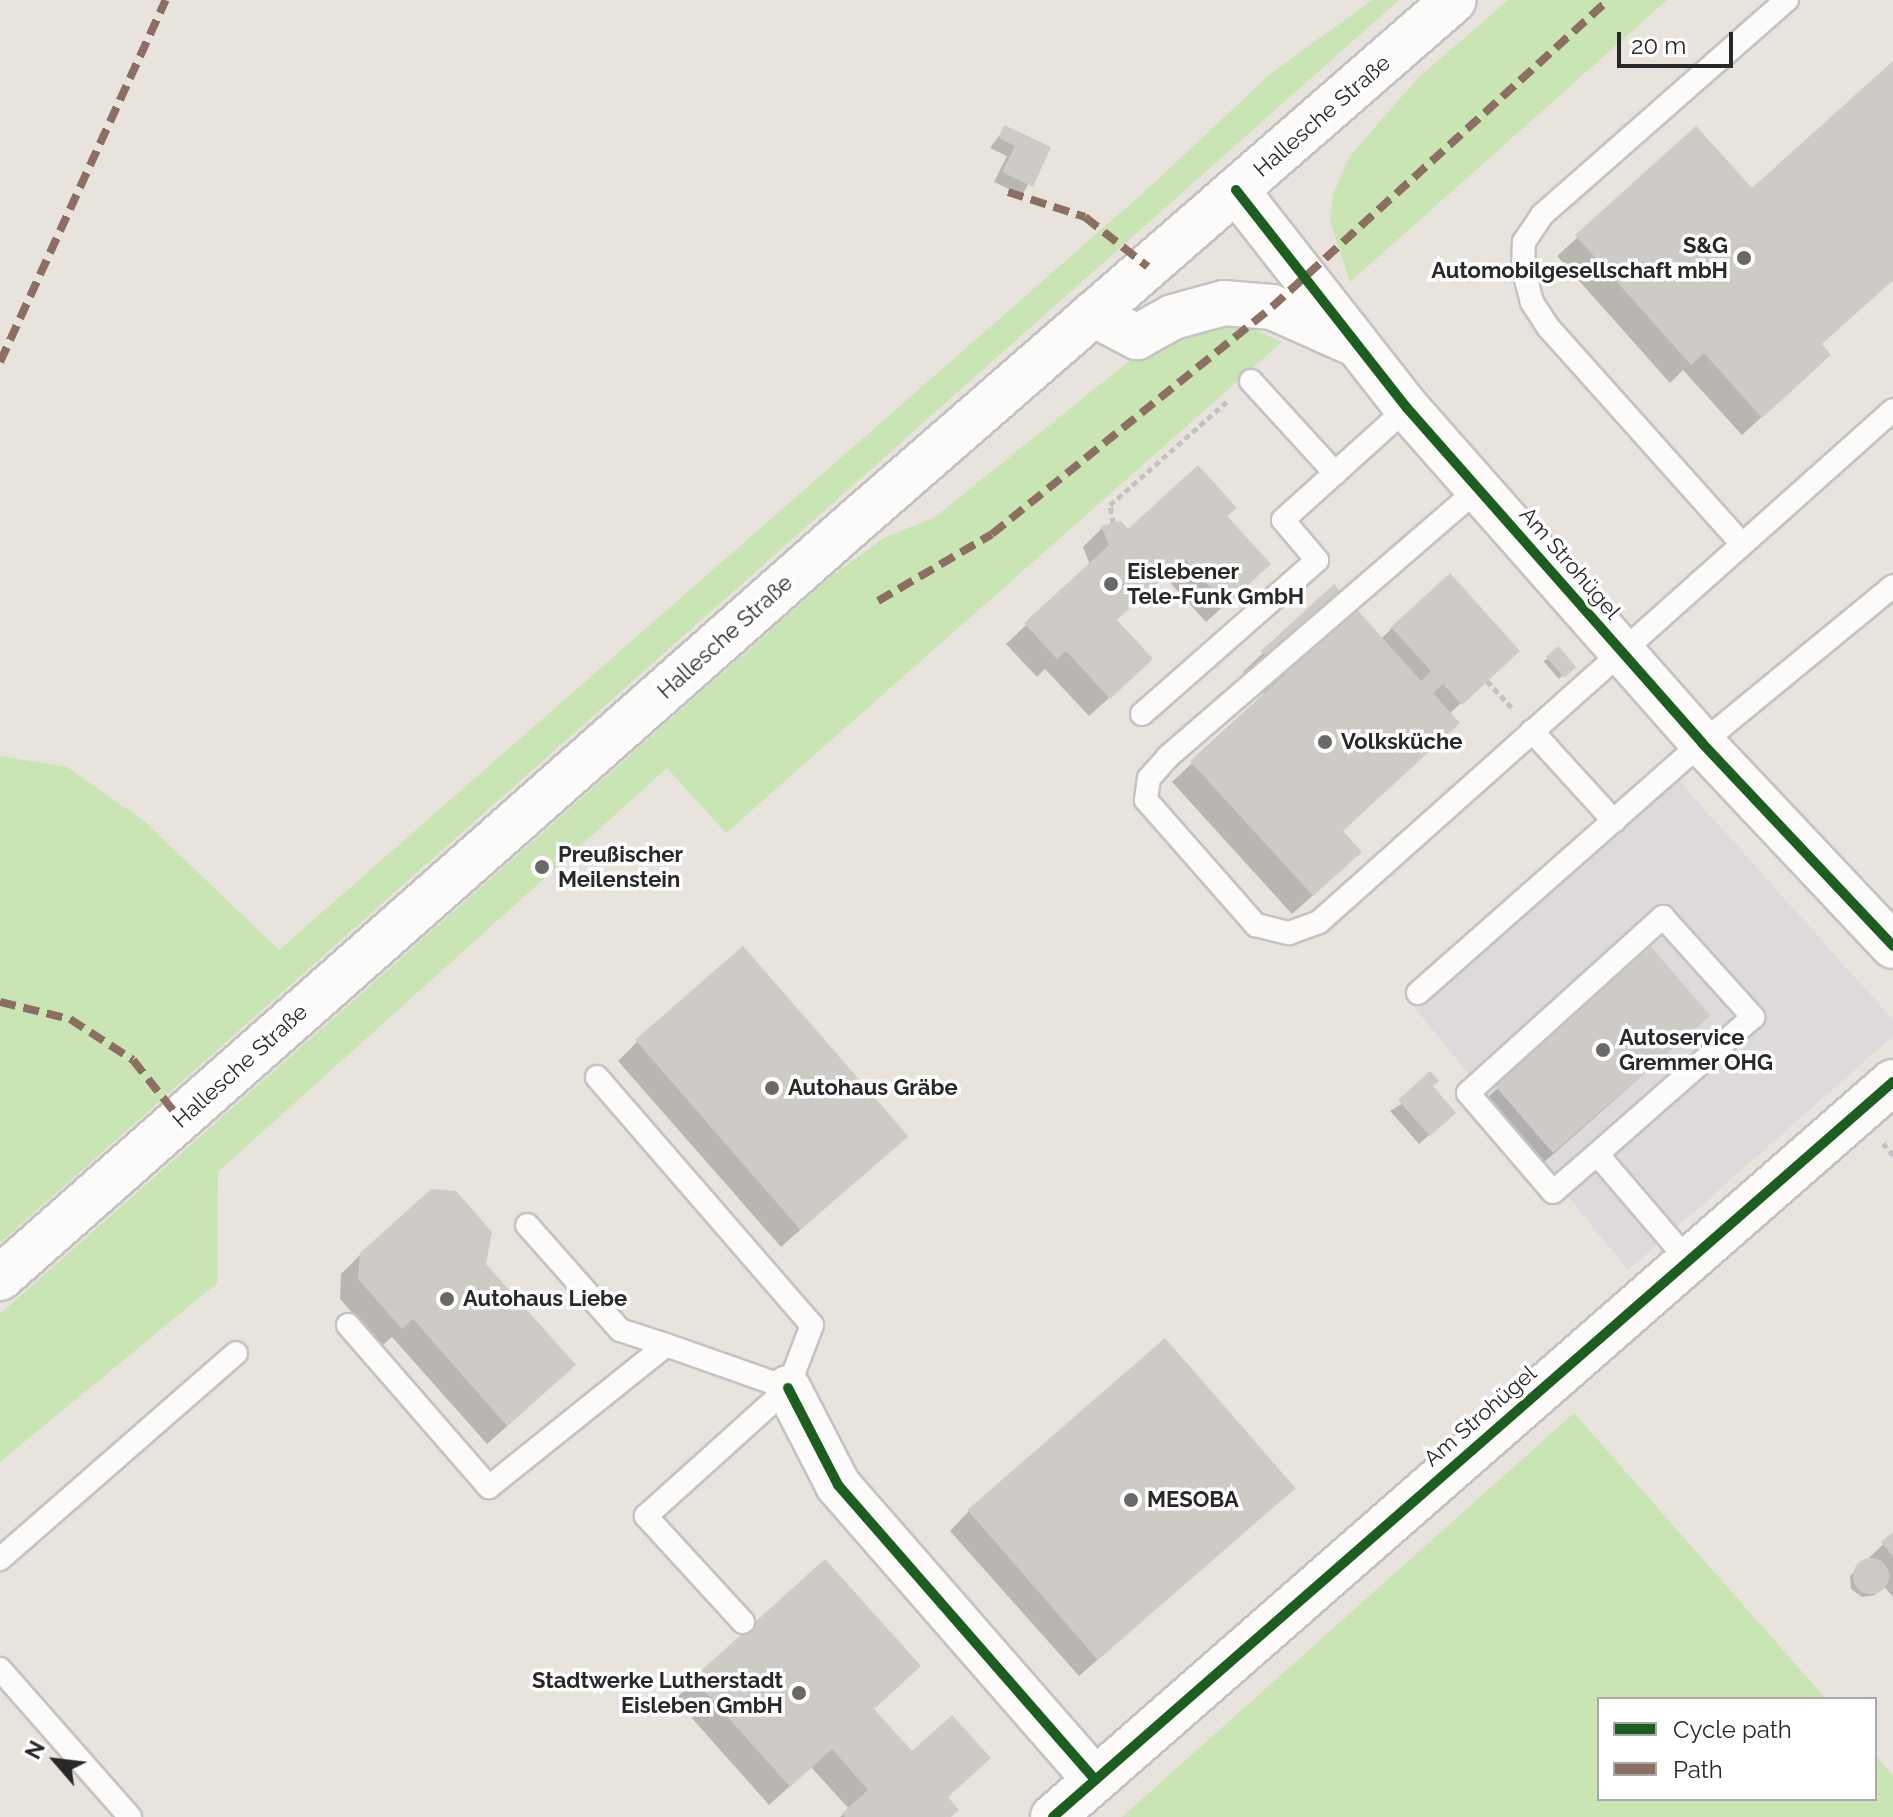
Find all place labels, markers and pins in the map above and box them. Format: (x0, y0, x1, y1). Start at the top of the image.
place label: S&G Automobilgesellschaft mbH (1431, 232, 1728, 284)
marker: S&G Automobilgesellschaft mbH (1735, 249, 1753, 267)
place label: Eislebener Tele-Funk GmbH (1127, 558, 1304, 610)
marker: Eislebener Tele-Funk GmbH (1102, 575, 1120, 593)
place label: Volksküche (1341, 729, 1462, 755)
marker: Volksküche (1316, 733, 1334, 751)
place label: Preußischer Meilenstein (558, 841, 683, 892)
marker: Preußischer Meilenstein (533, 858, 551, 876)
place label: Autoservice Gremmer OHG (1619, 1024, 1773, 1076)
marker: Autoservice Gremmer OHG (1594, 1041, 1612, 1059)
place label: Autohaus Gräbe (788, 1075, 958, 1101)
marker: Autohaus Gräbe (763, 1079, 781, 1097)
place label: Autohaus Liebe (463, 1286, 627, 1312)
marker: Autohaus Liebe (438, 1290, 456, 1308)
place label: MESOBA (1147, 1487, 1239, 1513)
marker: MESOBA (1122, 1491, 1140, 1509)
place label: Stadtwerke Lutherstadt Eisleben GmbH (532, 1667, 783, 1718)
marker: Stadtwerke Lutherstadt Eisleben GmbH (790, 1684, 808, 1702)

